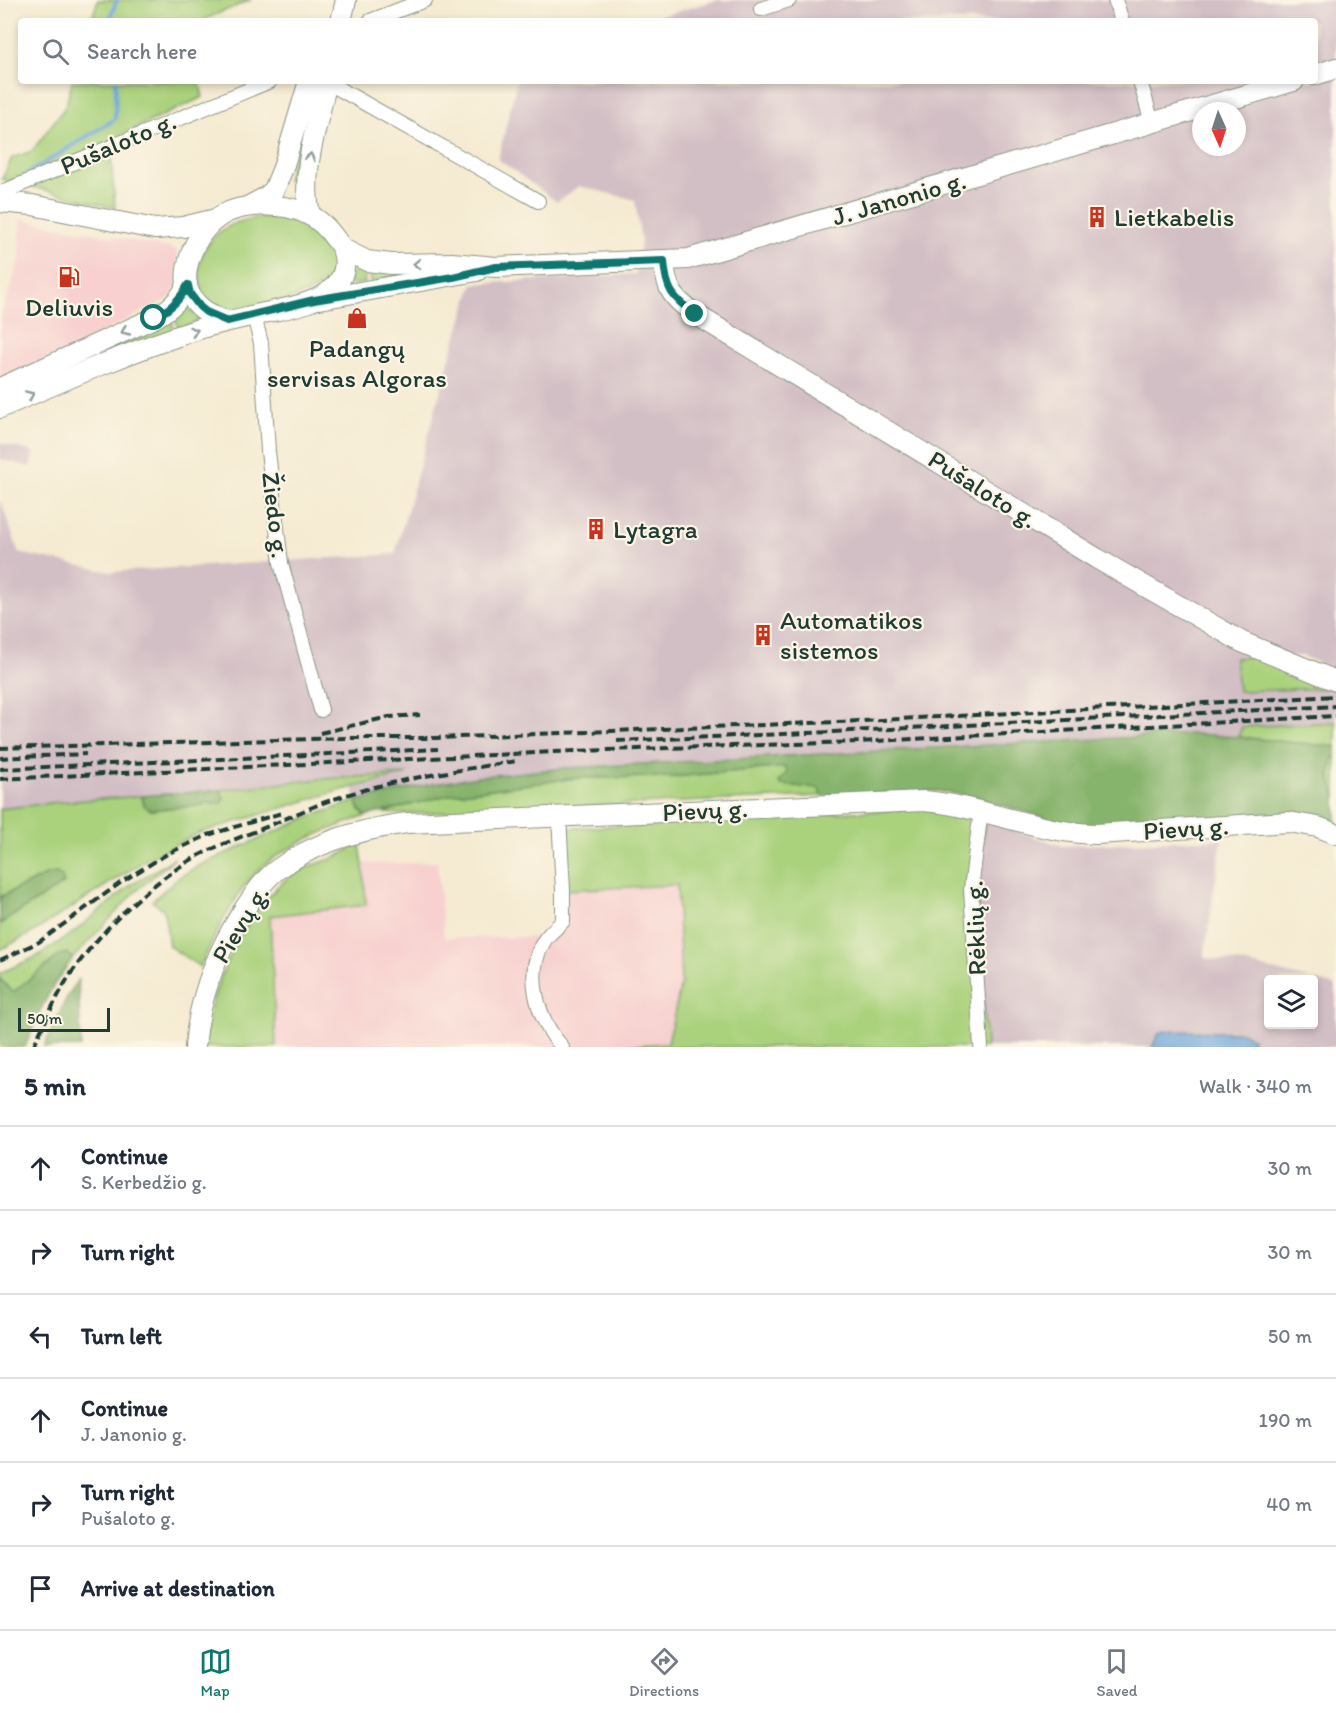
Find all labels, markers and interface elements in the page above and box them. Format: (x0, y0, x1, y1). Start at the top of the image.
search box (18, 18, 1318, 84)
icon: search (39, 35, 72, 68)
text: Search here (87, 38, 197, 65)
north arrow (1192, 102, 1246, 156)
street label: Pušaloto g. (55, 104, 181, 182)
one-way arrow (303, 152, 316, 162)
street label: J. Janonio g. (828, 164, 970, 232)
place label: Lietkabelis (1114, 201, 1234, 233)
building icon: Lietkabelis (1085, 205, 1109, 229)
one-way arrow (413, 258, 422, 270)
fuel station icon: Deliuvis (57, 265, 81, 289)
place label: Deliuvis (25, 291, 113, 323)
route end (681, 300, 707, 326)
route start (140, 304, 166, 330)
shop icon: Padangų servisas Algoras (345, 306, 369, 330)
one-way arrow (121, 324, 132, 336)
one-way arrow (188, 326, 199, 338)
place label: Padangų servisas Algoras (267, 332, 447, 394)
one-way arrow (24, 390, 35, 402)
street label: Pušaloto g. (922, 443, 1044, 535)
street label: Žiedo g. (255, 470, 297, 560)
place label: Lytagra (613, 513, 698, 545)
building icon: Lytagra (584, 517, 608, 541)
place label: Automatikos sistemos (780, 604, 923, 666)
building icon: Automatikos sistemos (751, 623, 775, 647)
street label: Pievų g. (661, 792, 749, 828)
street label: Pievų g. (1142, 809, 1230, 847)
street label: Pievų g. (204, 879, 276, 969)
street label: Rėklių g. (957, 880, 993, 976)
map controls (1264, 975, 1318, 1029)
button: layers (1264, 975, 1318, 1029)
scale bar (18, 1005, 110, 1032)
text: 50 m (27, 1009, 62, 1028)
text: 5 min (24, 1070, 86, 1102)
text: Walk · 340 m (1199, 1074, 1312, 1098)
text: Continue (81, 1143, 168, 1170)
icon: ahead (24, 1152, 57, 1185)
text: 30 m (1267, 1156, 1312, 1180)
text: S. Kerbedžio g. (81, 1170, 207, 1194)
icon: right (24, 1236, 57, 1269)
text: Turn right (81, 1239, 175, 1266)
text: 30 m (1267, 1240, 1312, 1264)
icon: left (24, 1320, 57, 1353)
text: Turn left (81, 1323, 162, 1350)
text: 50 m (1268, 1324, 1312, 1348)
text: Continue (81, 1395, 168, 1422)
icon: ahead (24, 1404, 57, 1437)
text: 190 m (1259, 1408, 1312, 1432)
text: J. Janonio g. (81, 1422, 187, 1446)
text: Turn right (81, 1479, 175, 1506)
icon: right (24, 1488, 57, 1521)
text: 40 m (1266, 1492, 1312, 1516)
text: Pušaloto g. (81, 1506, 175, 1530)
icon: arrive (24, 1572, 57, 1605)
text: Arrive at destination (81, 1575, 275, 1602)
tab: Map (199, 1645, 232, 1700)
tab: Directions (629, 1645, 699, 1700)
tab: Saved (1097, 1645, 1137, 1700)

